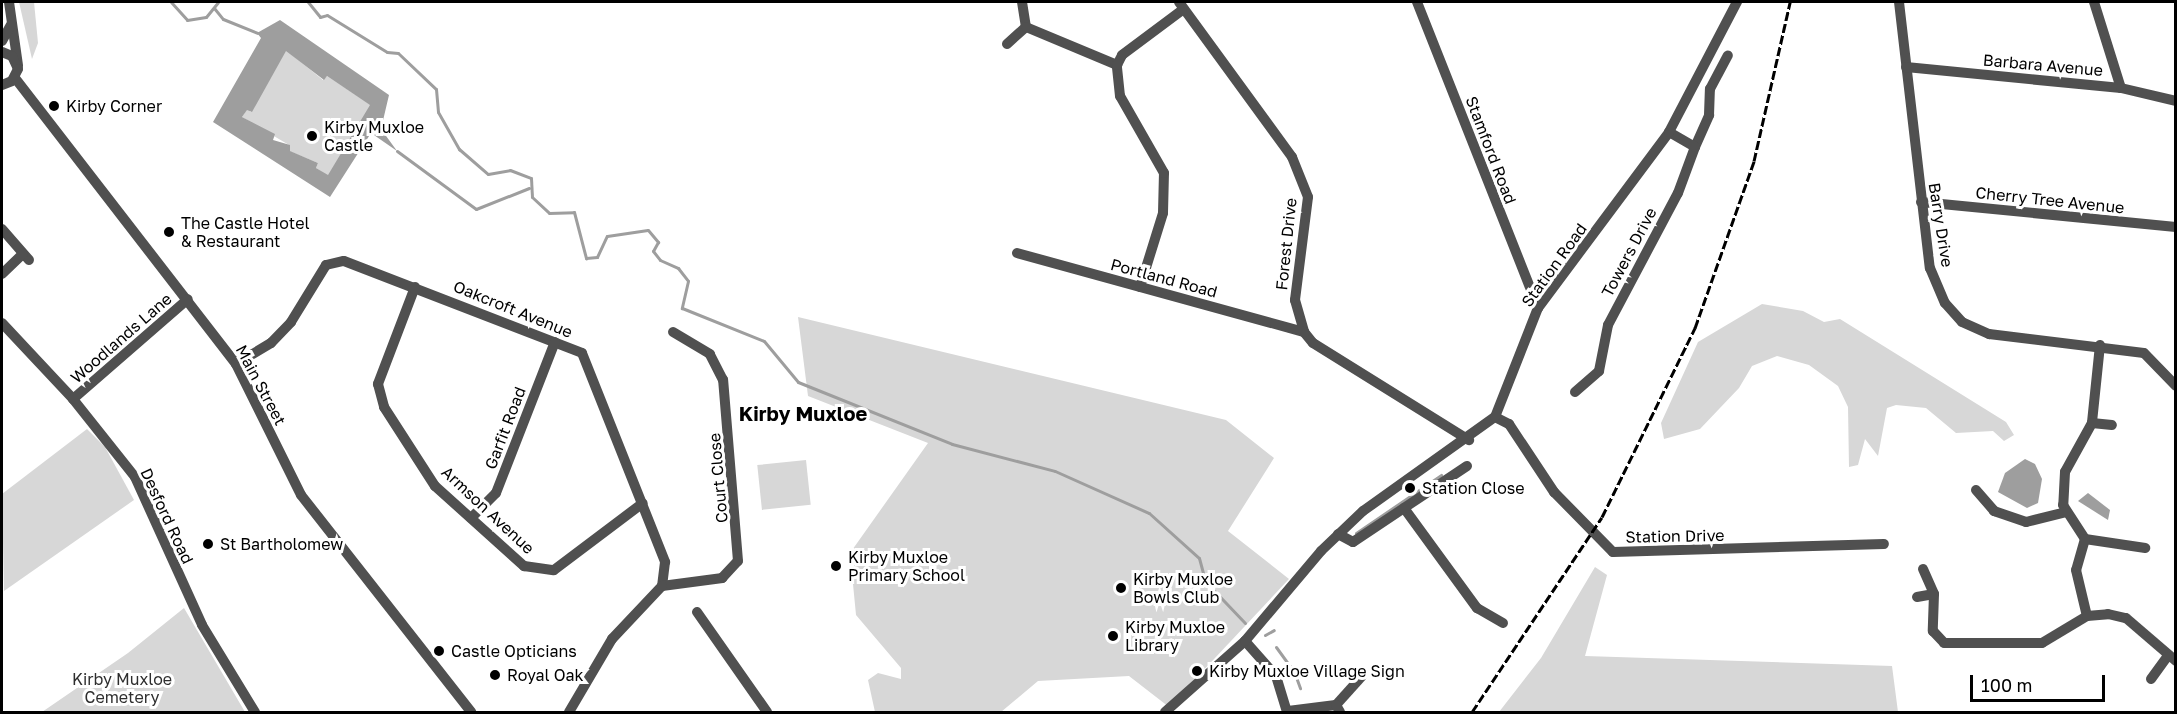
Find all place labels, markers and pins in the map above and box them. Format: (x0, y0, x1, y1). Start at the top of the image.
place label: Kirby Corner (66, 96, 162, 116)
marker: Kirby Corner (47, 99, 61, 113)
place label: Kirby Muxloe Castle (324, 117, 424, 155)
marker: Kirby Muxloe Castle (305, 129, 319, 143)
place label: The Castle Hotel & Restaurant (181, 213, 310, 251)
marker: The Castle Hotel & Restaurant (162, 225, 176, 239)
place label: Station Close (1422, 478, 1525, 498)
marker: Station Close (1403, 481, 1417, 495)
place label: St Bartholomew (220, 534, 343, 554)
marker: St Bartholomew (201, 537, 215, 551)
place label: Kirby Muxloe Primary School (848, 547, 965, 585)
marker: Kirby Muxloe Primary School (829, 559, 843, 573)
place label: Kirby Muxloe Bowls Club (1133, 569, 1233, 607)
marker: Kirby Muxloe Bowls Club (1114, 581, 1128, 595)
place label: Kirby Muxloe Library (1125, 617, 1225, 655)
marker: Kirby Muxloe Library (1106, 629, 1120, 643)
place label: Castle Opticians (451, 641, 577, 661)
marker: Castle Opticians (432, 644, 446, 658)
place label: Kirby Muxloe Village Sign (1209, 661, 1405, 681)
marker: Kirby Muxloe Village Sign (1190, 664, 1204, 678)
place label: Royal Oak (507, 665, 584, 685)
marker: Royal Oak (488, 668, 502, 682)

